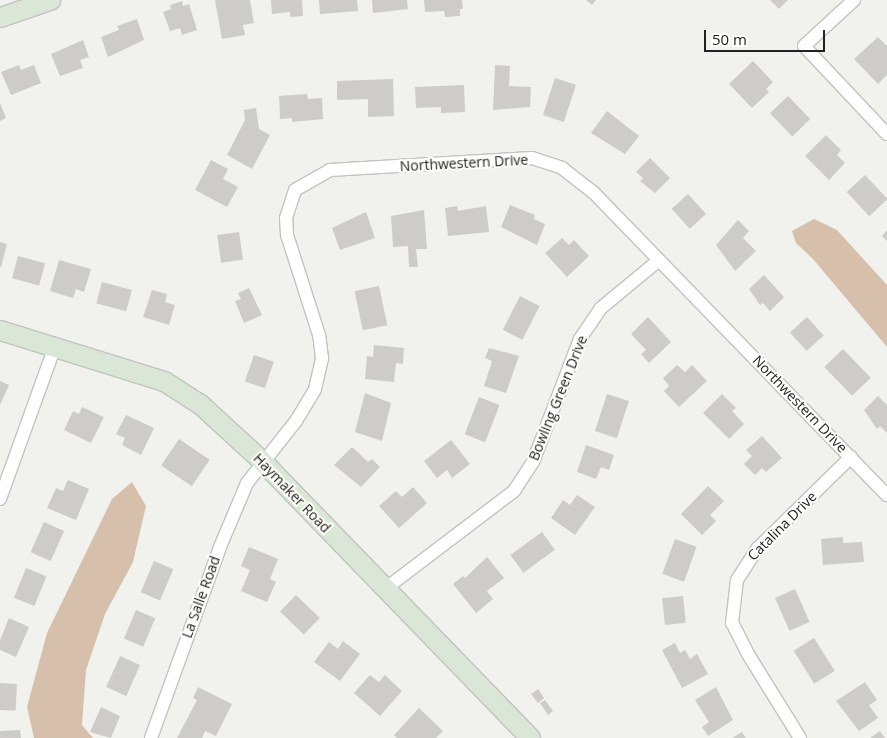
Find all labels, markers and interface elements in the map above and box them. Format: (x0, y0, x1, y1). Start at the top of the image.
scale bar (707, 20, 828, 52)
text: 50 m (712, 29, 747, 49)
street label: Northwestern Drive (399, 151, 529, 175)
street label: Bowling Green Drive (525, 333, 591, 463)
street label: Northwestern Drive (749, 352, 851, 456)
street label: Haymaker Road (250, 450, 334, 536)
street label: Catalina Drive (744, 488, 820, 564)
street label: La Salle Road (178, 554, 224, 640)

